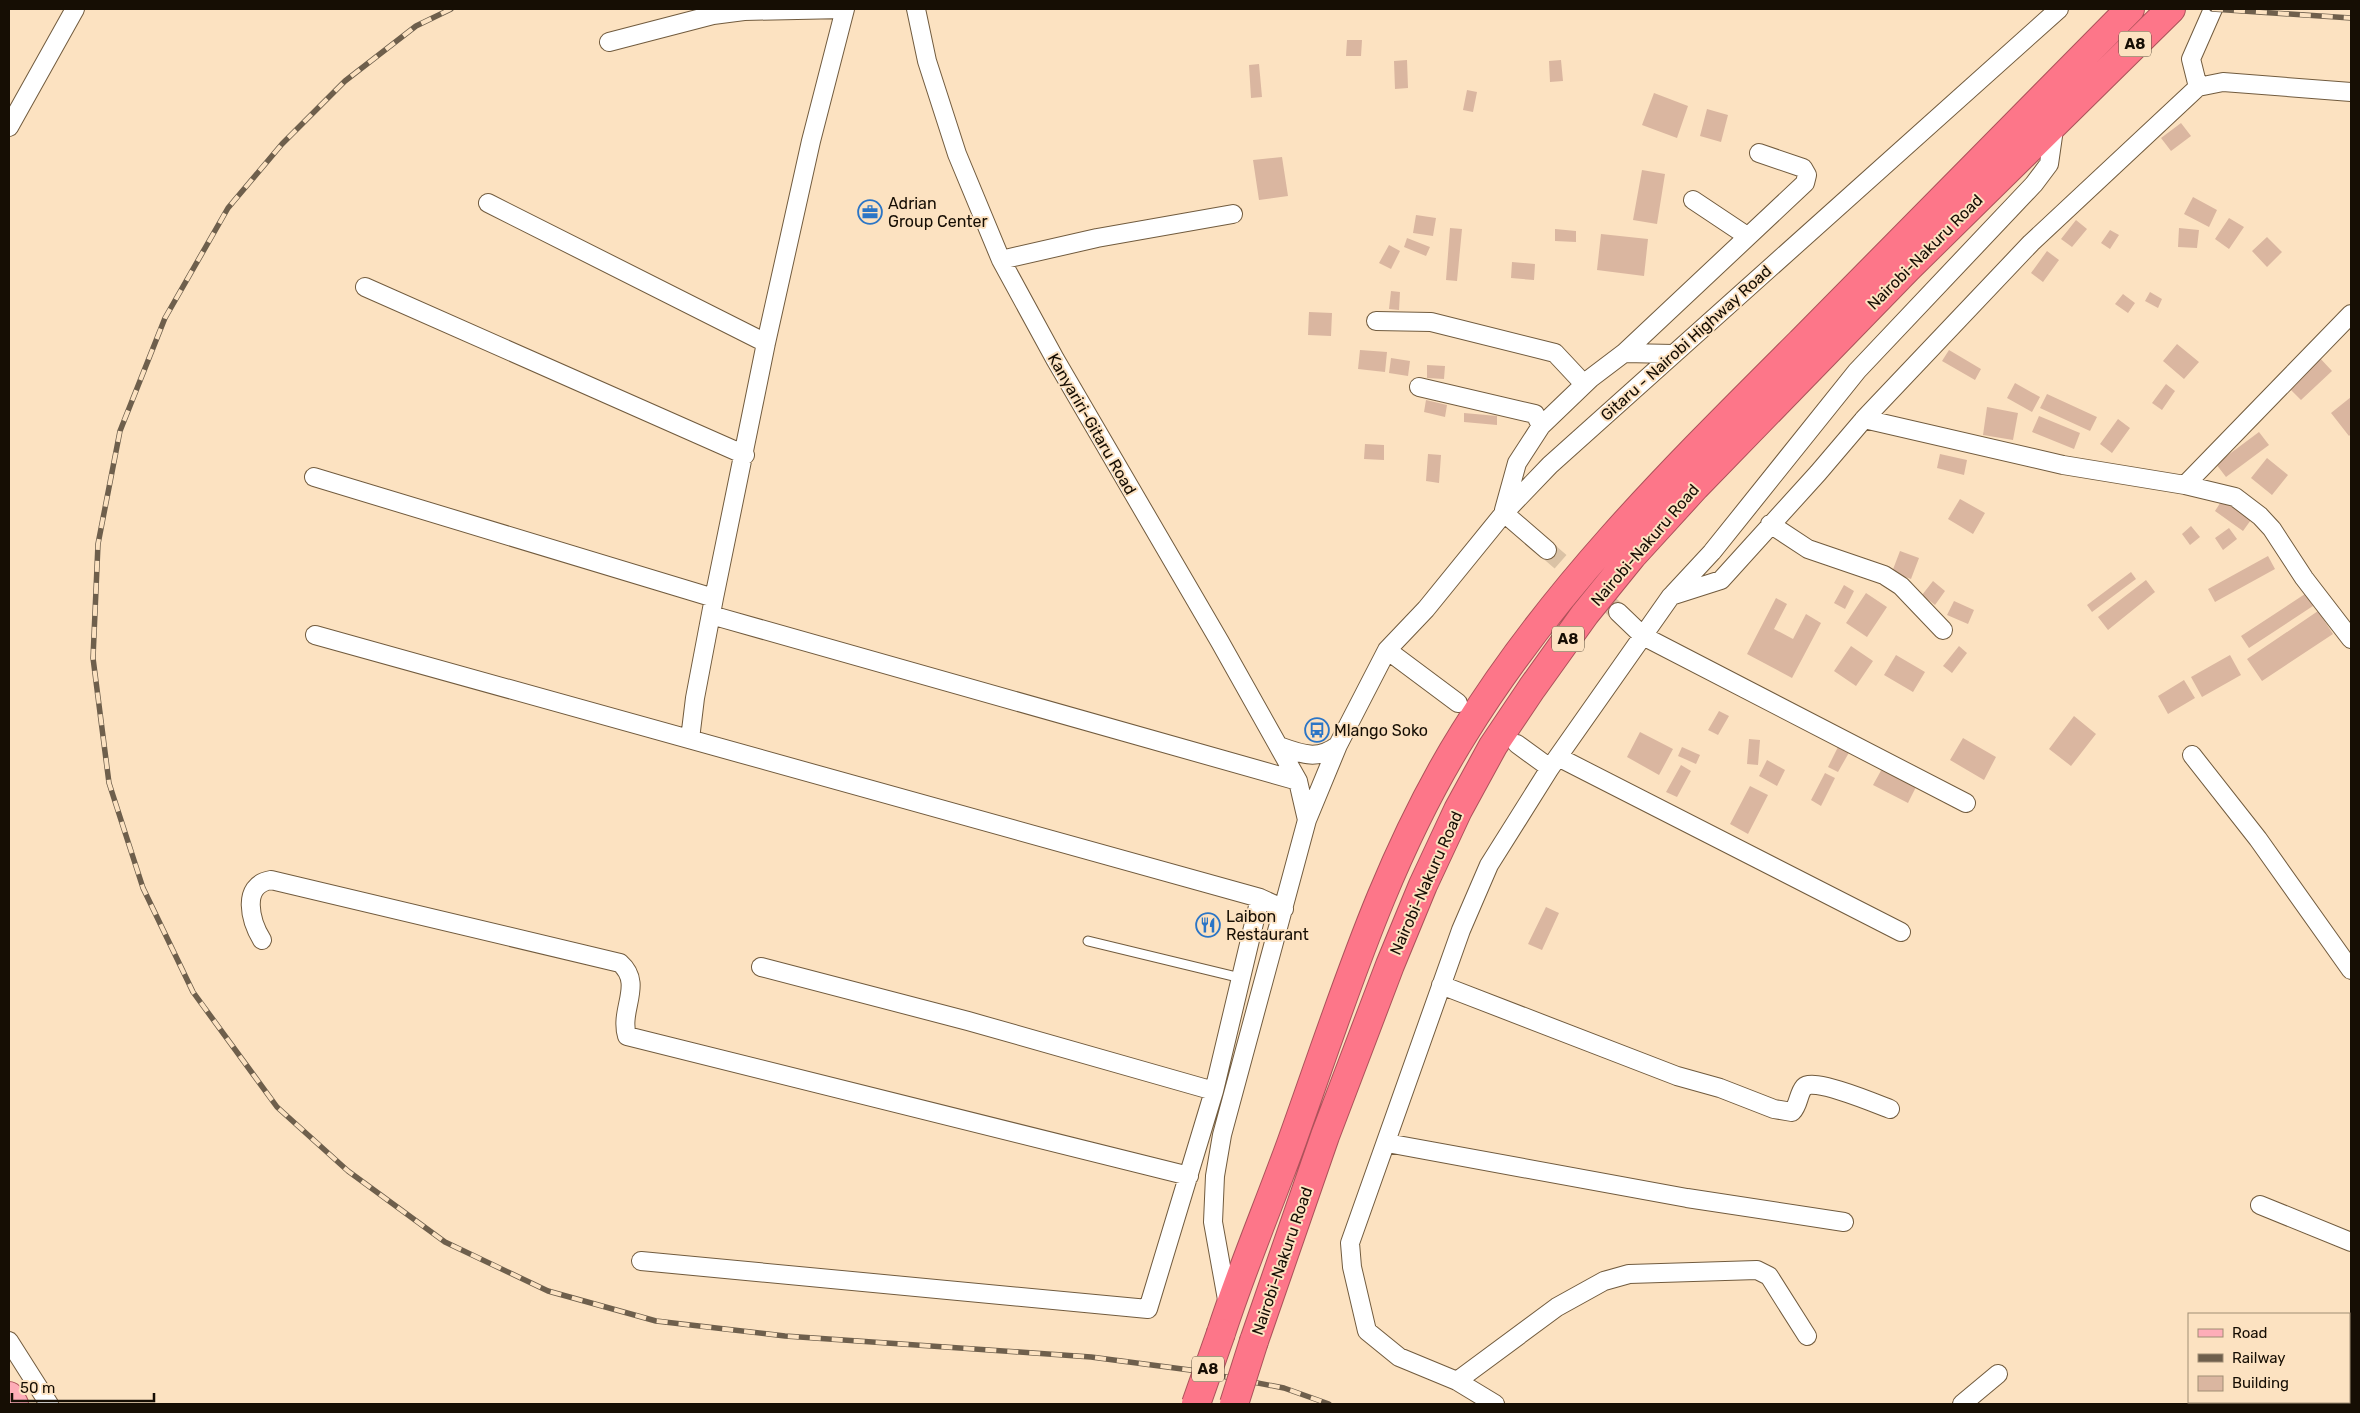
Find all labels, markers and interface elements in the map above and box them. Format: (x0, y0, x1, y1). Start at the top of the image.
road number: A8 (2119, 32, 2151, 56)
street label: Nairobi-Nakuru Road (1863, 190, 1987, 314)
place label: Adrian Group Center (888, 194, 988, 231)
office icon: Adrian Group Center (857, 199, 883, 225)
street label: Gitaru - Nairobi Highway Road (1597, 261, 1775, 425)
street label: Kanyariri-Gitaru Road (1044, 350, 1140, 498)
street label: Nairobi-Nakuru Road (1587, 480, 1703, 610)
road number: A8 (1552, 626, 1584, 652)
bus stop icon: Mlango Soko (1304, 717, 1330, 743)
place label: Mlango Soko (1334, 721, 1428, 740)
street label: Nairobi-Nakuru Road (1386, 808, 1466, 958)
place label: Laibon Restaurant (1226, 907, 1309, 944)
restaurant icon: Laibon Restaurant (1195, 912, 1221, 938)
street label: Nairobi-Nakuru Road (1248, 1184, 1316, 1338)
legend (2188, 1313, 2350, 1403)
text: Road (2232, 1324, 2268, 1342)
text: Railway (2232, 1349, 2286, 1367)
road number: A8 (1192, 1356, 1224, 1382)
scale bar (12, 1370, 155, 1402)
text: Building (2232, 1374, 2289, 1392)
text: 50 m (20, 1379, 55, 1397)

